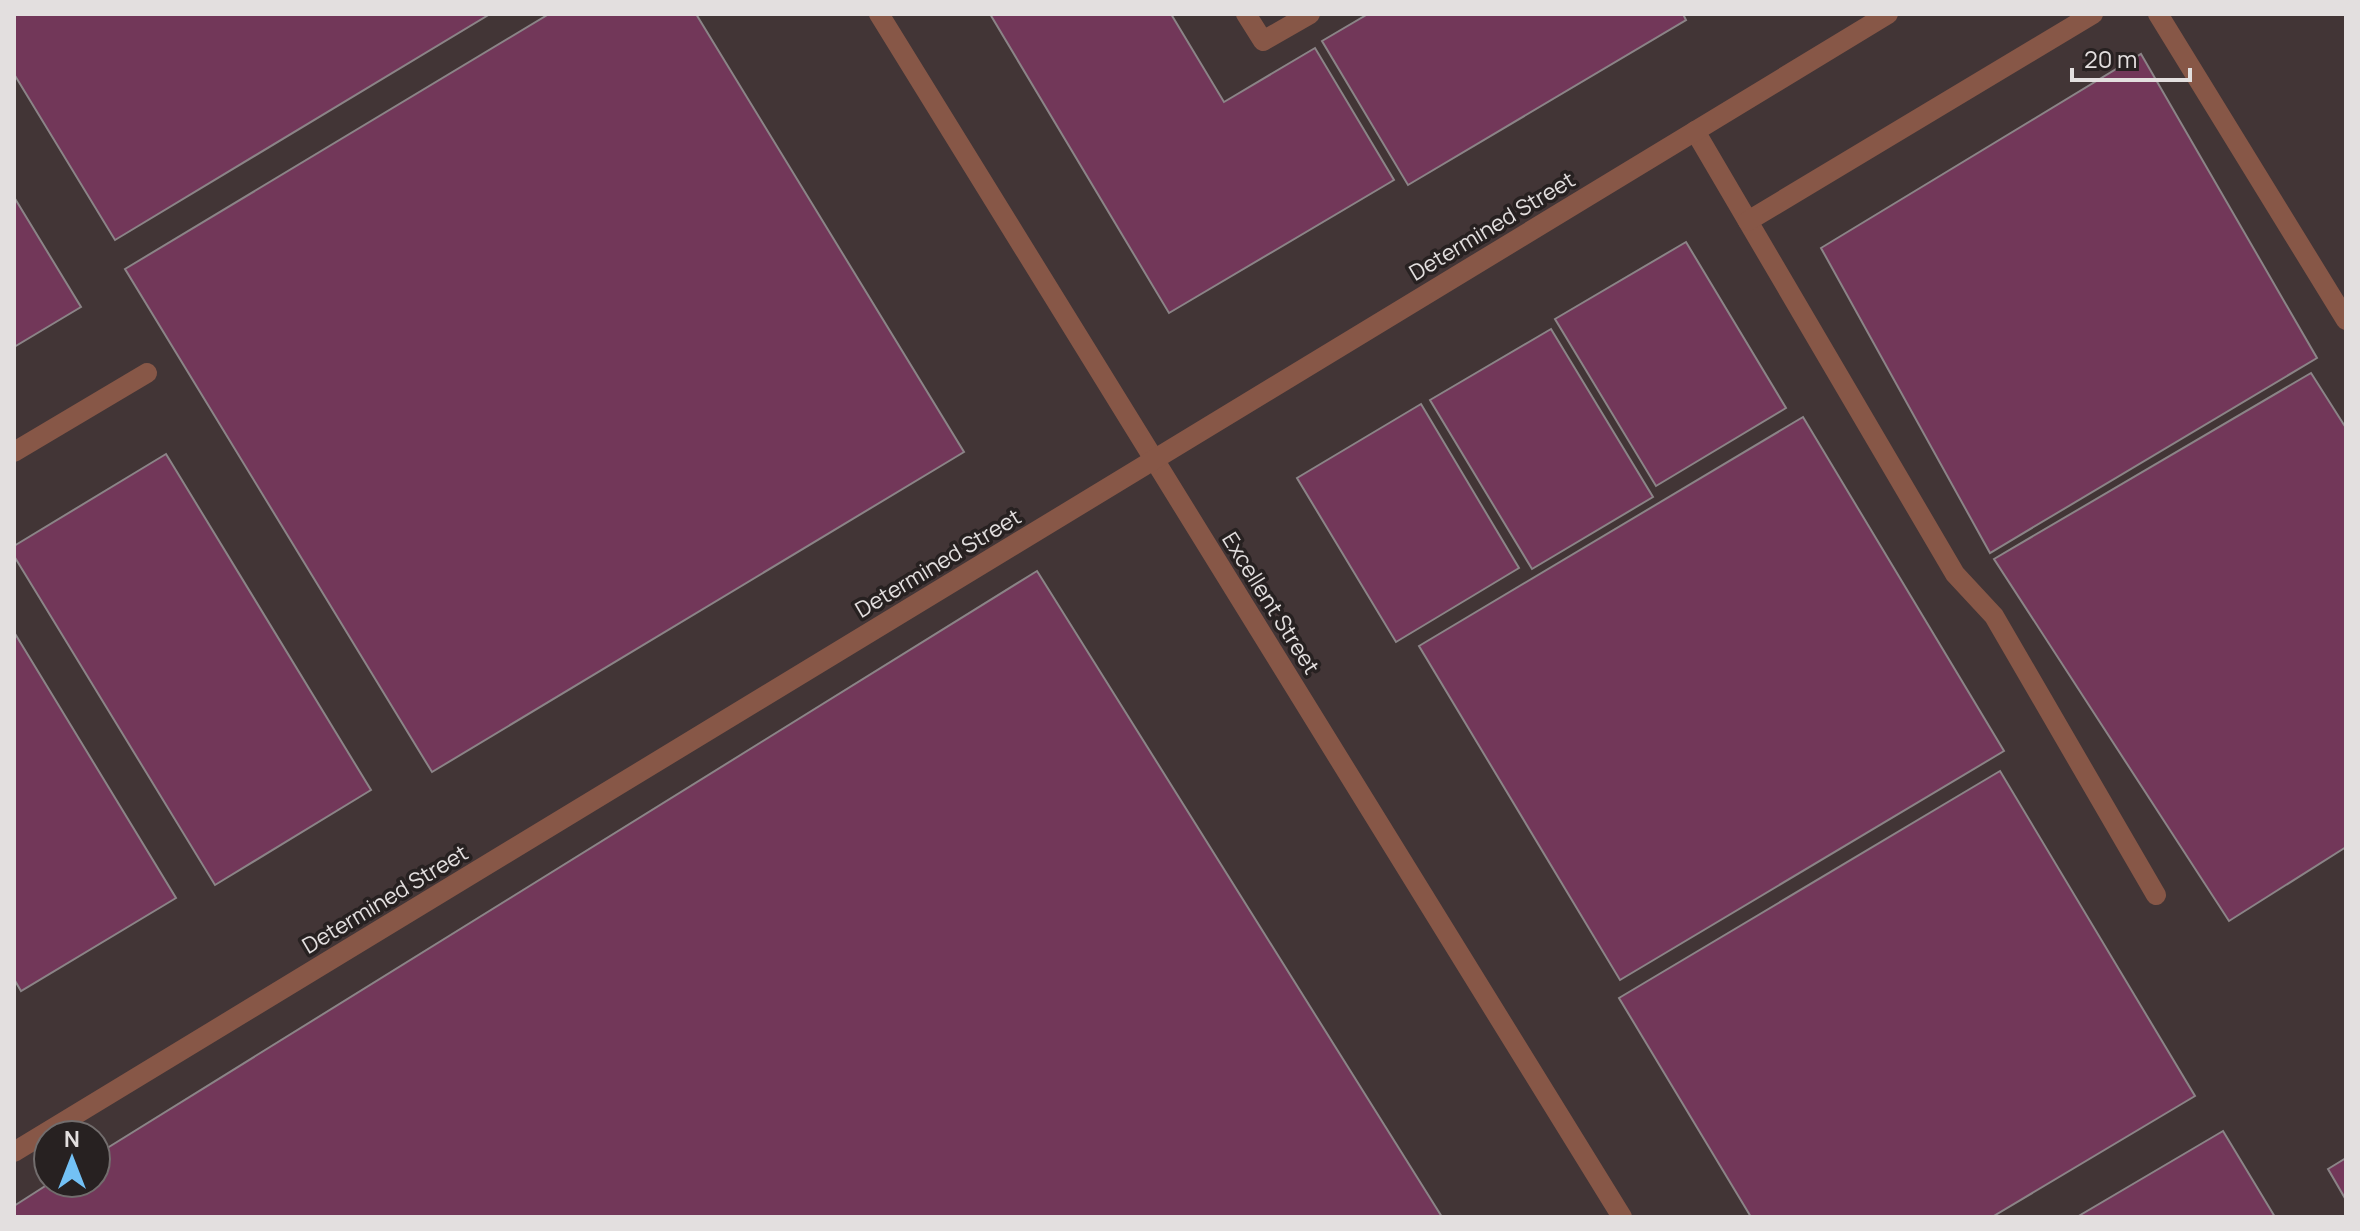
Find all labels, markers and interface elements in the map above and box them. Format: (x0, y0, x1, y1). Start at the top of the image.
scale bar (2072, 32, 2190, 82)
text: 20 m (2084, 42, 2137, 75)
street label: Determined Street (1403, 165, 1581, 287)
street label: Determined Street (849, 502, 1027, 624)
street label: Excellent Street (1215, 526, 1327, 680)
street label: Determined Street (296, 838, 474, 960)
north arrow (32, 1119, 112, 1199)
text: N (64, 1124, 80, 1154)

